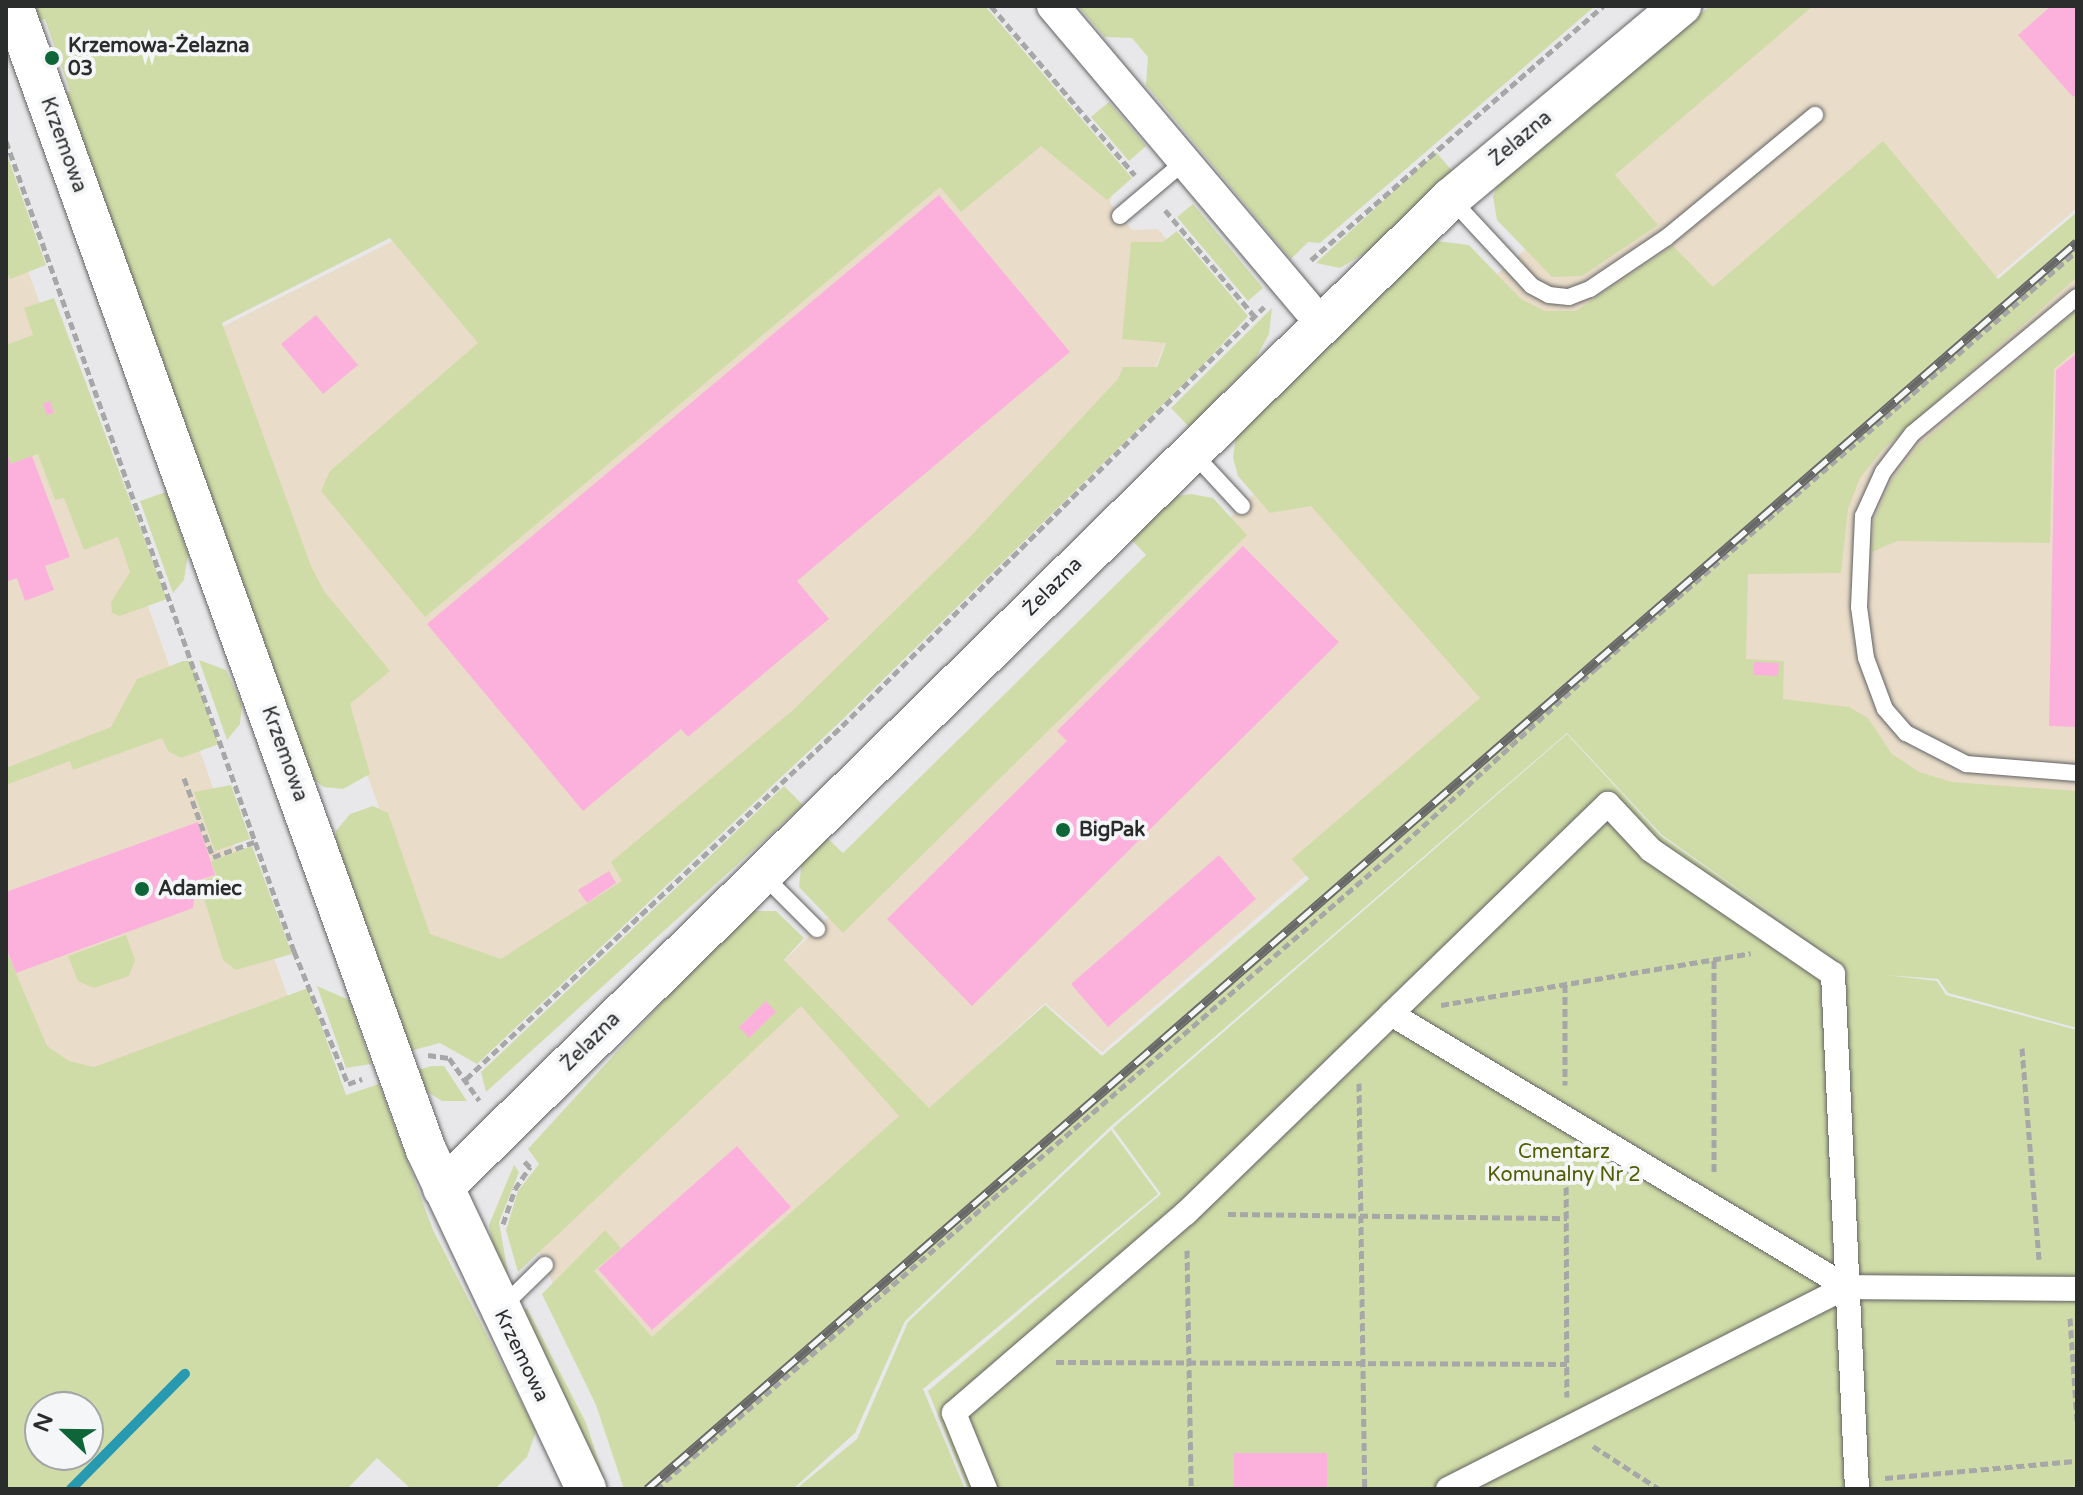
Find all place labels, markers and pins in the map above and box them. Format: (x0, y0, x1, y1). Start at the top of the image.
place label: Krzemowa-Żelazna 03 (68, 34, 250, 81)
marker: Krzemowa-Żelazna 03 (43, 49, 61, 67)
place label: BigPak (1079, 818, 1145, 842)
marker: BigPak (1054, 821, 1072, 839)
place label: Adamiec (158, 877, 242, 901)
marker: Adamiec (133, 880, 151, 898)

